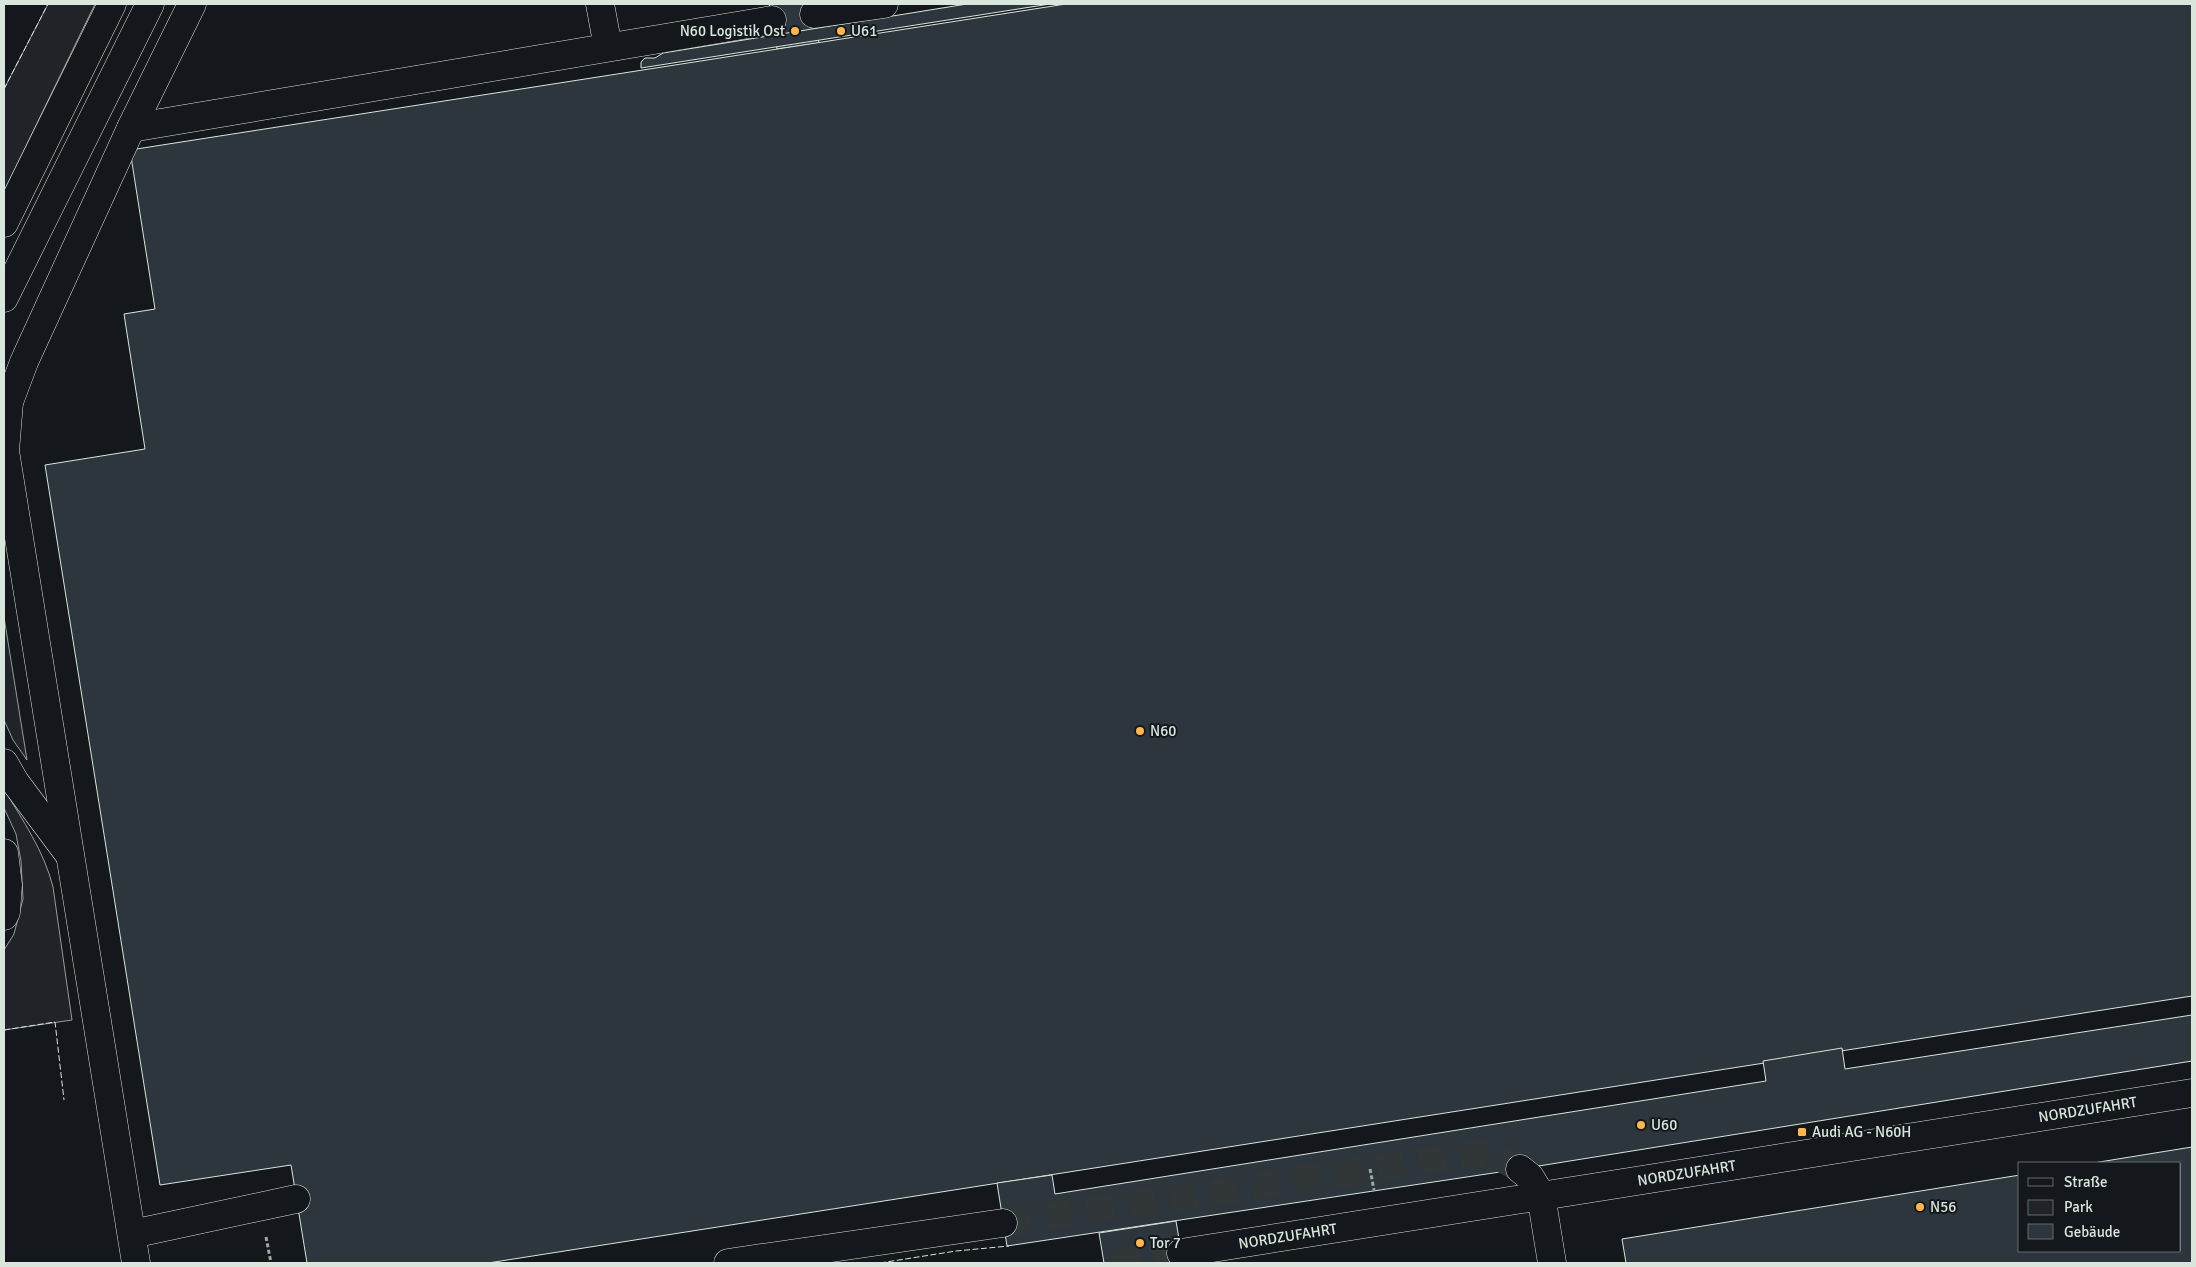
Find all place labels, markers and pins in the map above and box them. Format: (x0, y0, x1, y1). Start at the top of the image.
place label: N60 Logistik Ost (680, 22, 785, 40)
place label: U61 (851, 22, 877, 40)
marker: N60 Logistik Ost (789, 25, 801, 37)
marker: U61 (835, 25, 847, 37)
place label: N60 (1150, 722, 1176, 740)
marker: N60 (1134, 725, 1146, 737)
place label: U60 (1651, 1116, 1677, 1134)
marker: U60 (1635, 1119, 1647, 1131)
place label: Audi AG - N60H (1812, 1123, 1911, 1141)
marker: Audi AG - N60H (1796, 1126, 1808, 1138)
place label: N56 (1930, 1198, 1956, 1216)
marker: N56 (1914, 1201, 1926, 1213)
place label: Tor 7 (1150, 1234, 1181, 1252)
marker: Tor 7 (1134, 1237, 1146, 1249)

